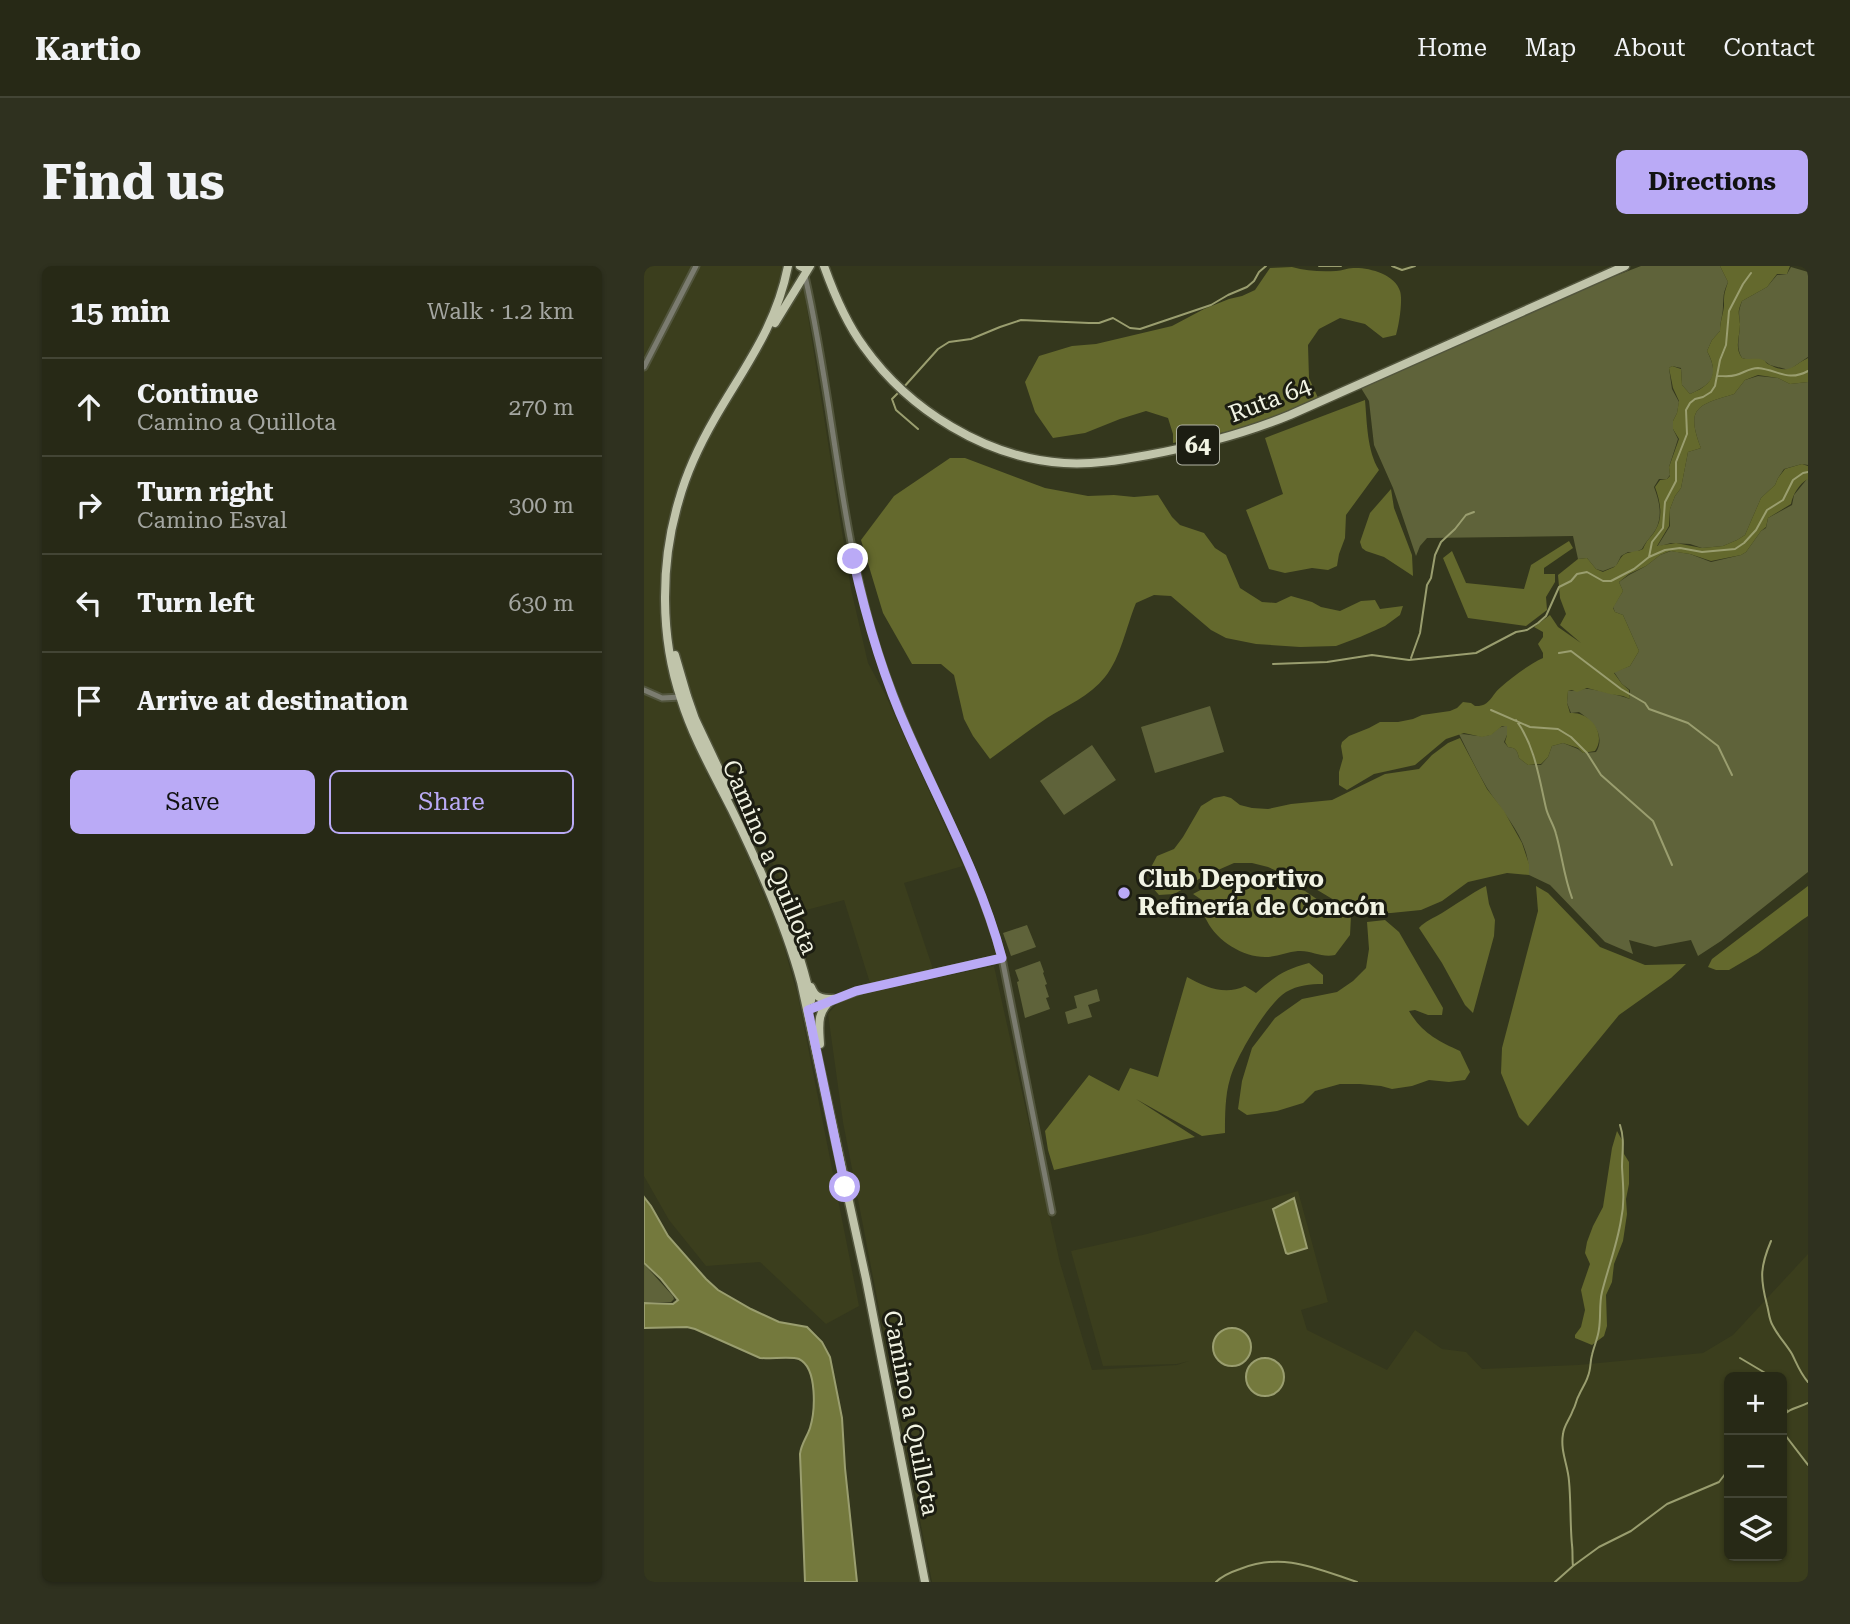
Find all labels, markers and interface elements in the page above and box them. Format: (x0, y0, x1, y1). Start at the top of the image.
text: Kartio (35, 29, 141, 68)
text: Home (1417, 34, 1487, 62)
text: Map (1525, 34, 1576, 62)
text: About (1614, 34, 1685, 62)
text: Contact (1723, 34, 1815, 62)
button: Directions (1616, 150, 1808, 214)
text: Find us (42, 154, 225, 211)
text: 15 min (70, 294, 170, 329)
text: Walk · 1.2 km (427, 298, 574, 325)
street label: Ruta 64 (1225, 371, 1316, 428)
text: Continue (137, 379, 259, 409)
icon: ahead (70, 388, 108, 426)
text: 270 m (509, 394, 574, 421)
text: Camino a Quillota (137, 409, 337, 436)
road number: 64 (1177, 426, 1219, 464)
text: Turn right (137, 477, 273, 507)
icon: right (70, 486, 108, 524)
text: 300 m (509, 492, 574, 519)
text: Camino Esval (137, 507, 287, 534)
route end (837, 543, 868, 574)
icon: left (70, 584, 108, 622)
text: Turn left (137, 588, 255, 618)
text: 630 m (509, 590, 574, 617)
icon: arrive (70, 682, 108, 720)
text: Arrive at destination (137, 686, 408, 716)
street label: Camino a Quillota (716, 756, 824, 958)
button: Save (70, 770, 315, 834)
button: Share (329, 770, 574, 834)
place label: Club Deportivo Refinería de Concón (1138, 865, 1386, 921)
marker: Club Deportivo Refinería de Concón (1116, 885, 1132, 901)
route start (829, 1171, 860, 1202)
street label: Camino a Quillota (877, 1308, 945, 1518)
map controls (1724, 1372, 1787, 1561)
button: + (1724, 1372, 1787, 1435)
button: − (1724, 1435, 1787, 1498)
button: layers (1724, 1498, 1787, 1561)

